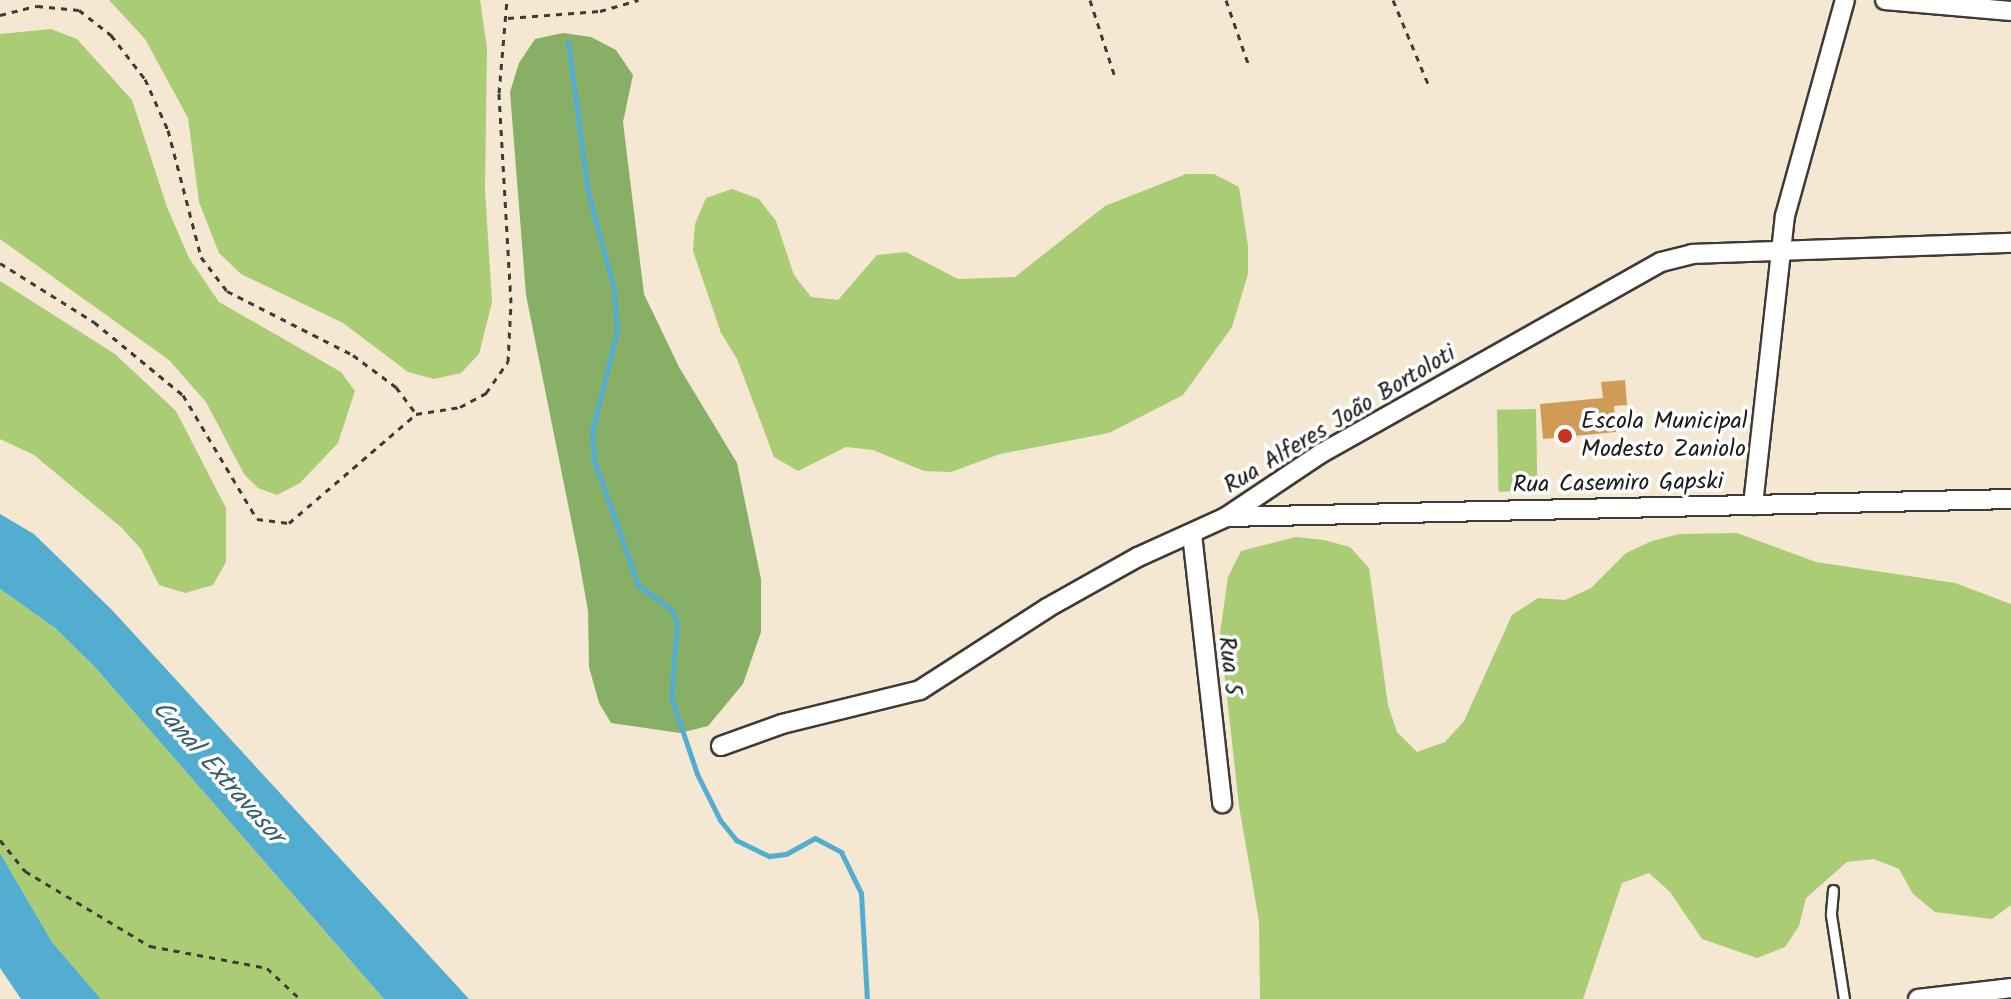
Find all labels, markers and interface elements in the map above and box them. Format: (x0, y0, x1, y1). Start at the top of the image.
street label: Rua Alferes João Bortoloti (1219, 339, 1461, 501)
place label: Escola Municipal Modesto Zaniolo (1581, 408, 1748, 464)
marker: Escola Municipal Modesto Zaniolo (1556, 427, 1574, 445)
street label: Rua Casemiro Gapski (1512, 468, 1724, 500)
street label: Rua 5 (1211, 635, 1247, 697)
water label: Canal Extravasor (144, 695, 290, 851)

